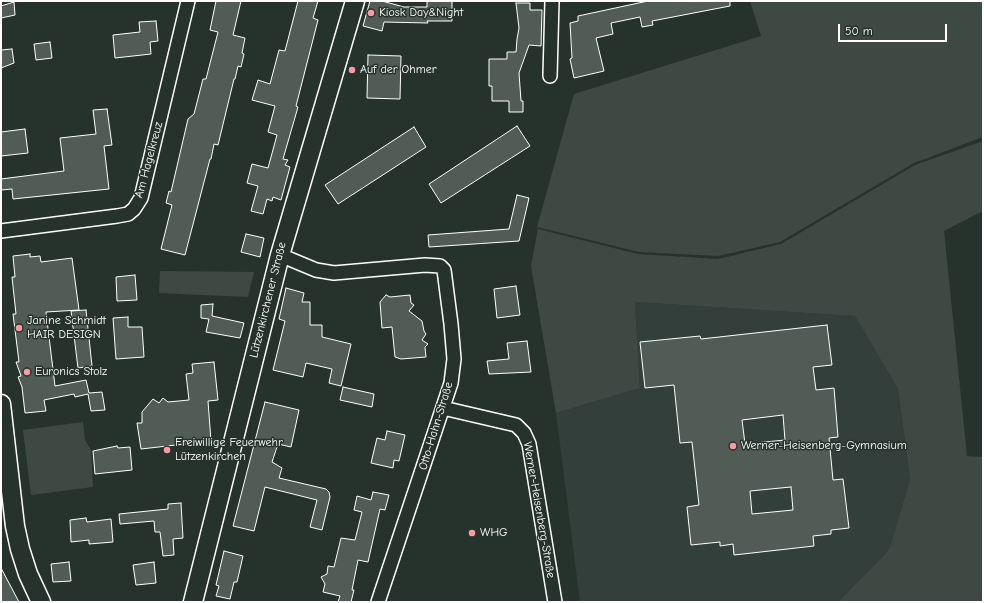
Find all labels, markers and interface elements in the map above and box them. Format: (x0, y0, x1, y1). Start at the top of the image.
place label: Kiosk Day&Night (379, 6, 463, 20)
marker: Kiosk Day&Night (366, 8, 376, 18)
scale bar (840, 16, 949, 42)
text: 50 m (845, 24, 873, 38)
place label: Auf der Ohmer (360, 63, 436, 77)
marker: Auf der Ohmer (347, 65, 357, 75)
street label: Am Hagelkreuz (132, 120, 166, 200)
street label: Lützenkirchener Straße (247, 241, 289, 359)
place label: Janine Schmidt HAIR DESIGN (27, 314, 106, 342)
marker: Janine Schmidt HAIR DESIGN (14, 323, 24, 333)
place label: Euronics Stolz (35, 365, 107, 379)
marker: Euronics Stolz (22, 367, 32, 377)
street label: Otto-Hahn-Straße (416, 380, 456, 472)
place label: Freiwillige Feuerwehr Lützenkirchen (175, 436, 283, 464)
place label: Werner-Heisenberg-Gymnasium (741, 439, 907, 453)
street label: Werner-Heisenberg-Straße (520, 441, 558, 579)
marker: Werner-Heisenberg-Gymnasium (728, 441, 738, 451)
marker: Freiwillige Feuerwehr Lützenkirchen (162, 445, 172, 455)
place label: WHG (480, 526, 508, 540)
marker: WHG (467, 528, 477, 538)

